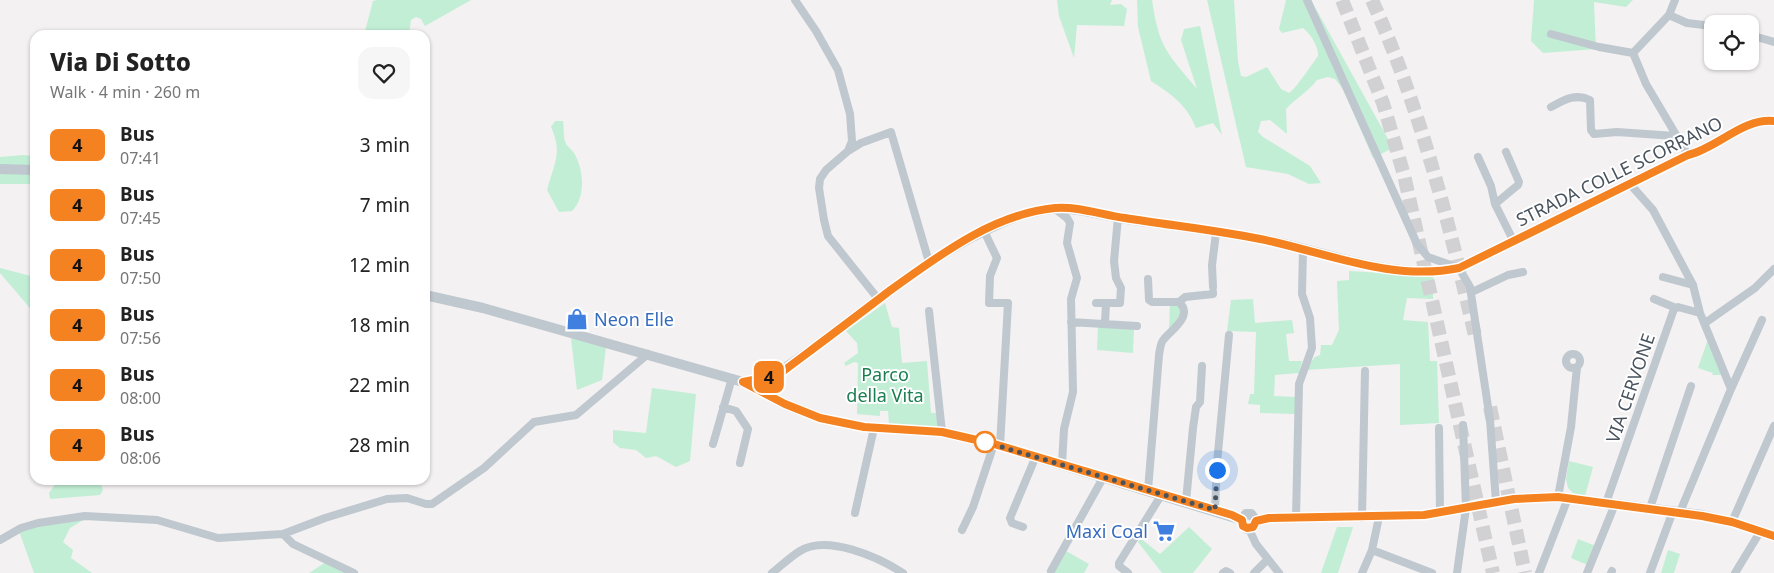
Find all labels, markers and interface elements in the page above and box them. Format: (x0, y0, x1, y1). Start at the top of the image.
map controls (1704, 15, 1759, 70)
button: locate (1704, 15, 1759, 70)
text: Via Di Sotto (50, 45, 191, 78)
button: heart (358, 47, 410, 99)
text: Walk · 4 min · 260 m (50, 81, 200, 103)
street label: STRADA COLLE SCORRANO (1512, 111, 1726, 231)
text: Bus (120, 121, 155, 147)
text: 3 min (360, 132, 410, 158)
text: 4 (72, 133, 83, 157)
text: 07:41 (120, 147, 161, 169)
text: Bus (120, 181, 155, 207)
text: 7 min (360, 192, 410, 218)
text: 4 (72, 193, 83, 217)
text: 07:45 (120, 207, 161, 229)
text: Bus (120, 241, 155, 267)
text: 12 min (349, 252, 410, 278)
text: 4 (72, 253, 83, 277)
text: 07:50 (120, 267, 161, 289)
text: Bus (120, 301, 155, 327)
shop icon: Neon Elle (564, 306, 590, 332)
place label: Neon Elle (594, 307, 674, 331)
text: 18 min (349, 312, 410, 338)
text: 4 (72, 313, 83, 337)
text: 07:56 (120, 327, 161, 349)
street label: VIA CERVONE (1600, 330, 1660, 446)
text: Bus (120, 361, 155, 387)
line badge: 4 (753, 361, 785, 393)
park label: Parco della Vita (846, 362, 924, 407)
text: 4 (764, 365, 774, 389)
text: 22 min (349, 372, 410, 398)
text: 4 (72, 373, 83, 397)
text: 08:00 (120, 387, 161, 409)
text: Bus (120, 421, 155, 447)
unlabelled marker (974, 431, 996, 453)
text: 28 min (349, 432, 410, 458)
text: 4 (72, 433, 83, 457)
text: 08:06 (120, 447, 161, 469)
your location (1205, 458, 1230, 483)
supermarket icon: Maxi Coal (1151, 518, 1177, 544)
place label: Maxi Coal (1066, 519, 1148, 543)

